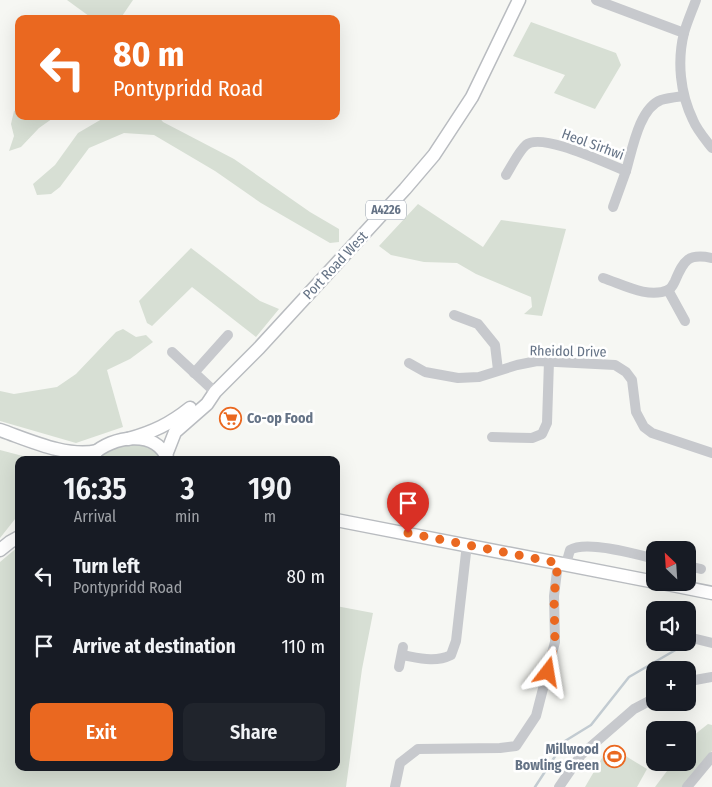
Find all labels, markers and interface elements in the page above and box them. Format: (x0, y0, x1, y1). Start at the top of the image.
text: 80 m (113, 33, 185, 75)
icon: left (30, 35, 95, 100)
text: Pontypridd Road (113, 75, 263, 102)
street label: Heol Sirhwi (559, 125, 626, 164)
road number: A4226 (366, 200, 406, 220)
street label: Port Road West (299, 227, 372, 303)
street label: Rheidol Drive (529, 342, 607, 361)
supermarket icon: Co-op Food (219, 406, 243, 430)
place label: Co-op Food (247, 410, 313, 427)
text: 16:35 (63, 471, 127, 507)
text: 3 (180, 471, 194, 507)
text: 190 (248, 471, 292, 507)
pin (387, 482, 429, 533)
icon: arrive (394, 489, 422, 517)
text: Arrival (74, 507, 116, 526)
text: min (175, 507, 200, 526)
text: m (264, 507, 276, 526)
north arrow (646, 541, 696, 591)
map controls (646, 541, 696, 771)
text: Turn left (73, 555, 140, 578)
icon: left (30, 562, 58, 590)
text: 80 m (287, 565, 325, 588)
text: Pontypridd Road (73, 578, 182, 597)
button: sound (646, 601, 696, 651)
icon: arrive (30, 632, 58, 660)
text: Arrive at destination (73, 635, 236, 658)
text: 110 m (281, 635, 325, 658)
position arrow (521, 645, 573, 697)
button: + (646, 661, 696, 711)
button: Exit (30, 703, 173, 761)
button: Share (183, 703, 325, 761)
button: − (646, 721, 696, 771)
place label: Millwood Bowling Green (515, 741, 599, 774)
sports icon: Millwood Bowling Green (603, 745, 627, 769)

